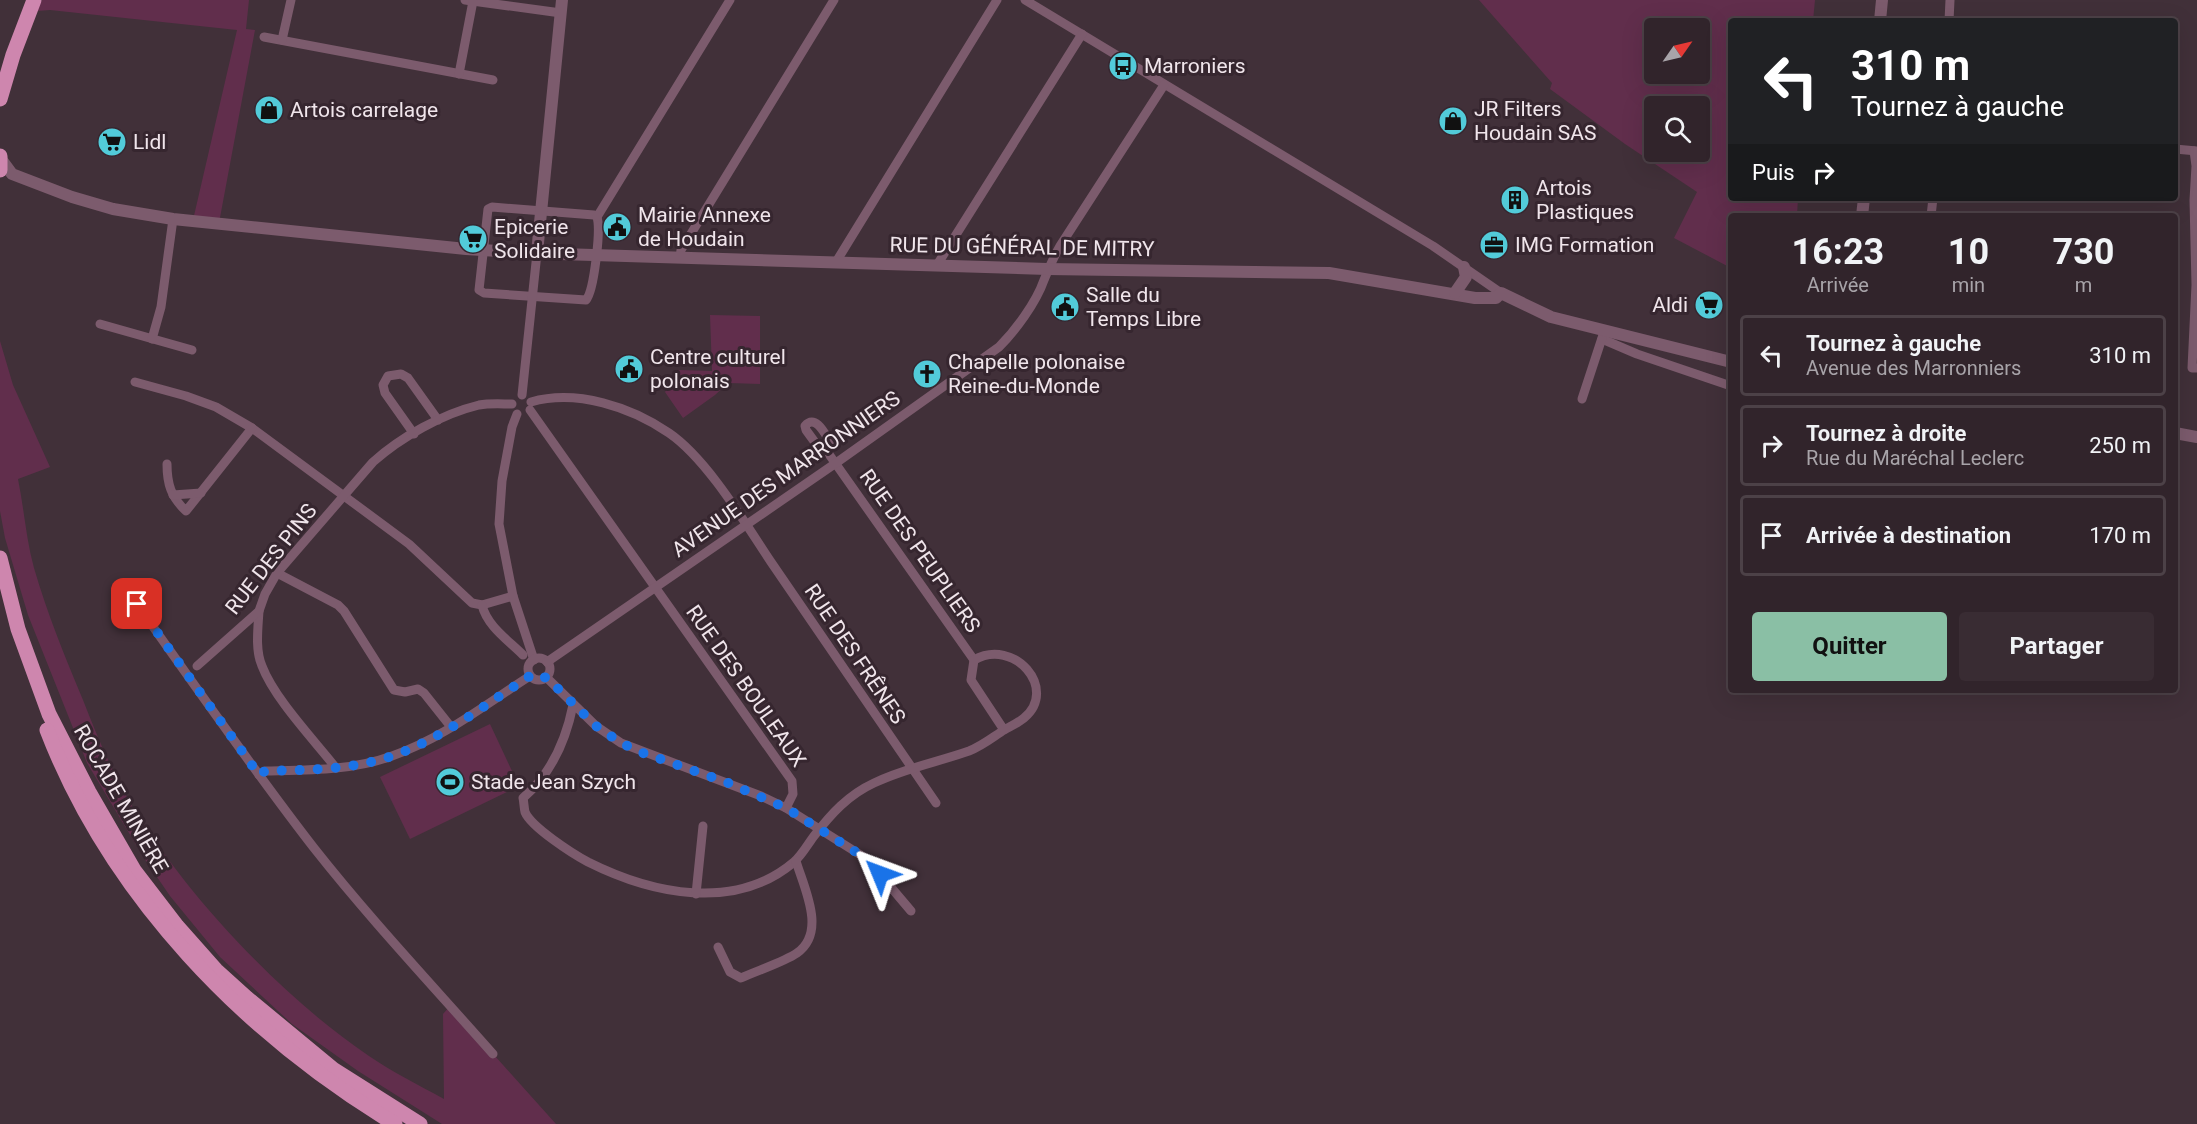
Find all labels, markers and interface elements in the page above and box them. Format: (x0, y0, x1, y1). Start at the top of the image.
north arrow (1644, 18, 1710, 84)
map controls (1644, 18, 1710, 162)
text: 310 m (1851, 41, 1970, 90)
icon: left (1752, 42, 1830, 120)
bus stop icon: Marroniers (1107, 50, 1139, 82)
place label: Marroniers (1144, 54, 1246, 78)
text: Tournez à gauche (1851, 91, 2064, 123)
shop icon: Artois carrelage (253, 94, 285, 126)
button: search (1644, 96, 1710, 162)
place label: JR Filters Houdain SAS (1474, 97, 1596, 145)
place label: Artois carrelage (290, 98, 438, 122)
shop icon: JR Filters Houdain SAS (1437, 105, 1469, 137)
supermarket icon: Lidl (96, 126, 128, 158)
place label: Lidl (133, 130, 166, 154)
icon: right (1807, 156, 1840, 189)
text: Puis (1752, 160, 1795, 185)
place label: Artois Plastiques (1536, 176, 1634, 224)
building icon: Artois Plastiques (1499, 184, 1531, 216)
place label: Mairie Annexe de Houdain (638, 203, 771, 251)
public building icon: Mairie Annexe de Houdain (601, 211, 633, 243)
place label: Epicerie Solidaire (494, 215, 575, 263)
supermarket icon: Epicerie Solidaire (457, 223, 489, 255)
office icon: IMG Formation (1478, 229, 1510, 261)
text: 16:23 (1791, 231, 1884, 273)
text: 10 (1948, 231, 1989, 273)
text: 730 (2053, 231, 2115, 273)
street label: RUE DU GÉNÉRAL DE MITRY (889, 233, 1155, 261)
place label: IMG Formation (1515, 233, 1654, 257)
text: Arrivée (1807, 273, 1869, 297)
text: min (1952, 273, 1985, 297)
text: m (2075, 273, 2092, 297)
place label: Salle du Temps Libre (1086, 283, 1201, 331)
supermarket icon: Aldi (1693, 289, 1725, 321)
public building icon: Salle du Temps Libre (1049, 291, 1081, 323)
place label: Aldi (1652, 293, 1688, 317)
text: Tournez à gauche (1806, 331, 1981, 356)
icon: left (1755, 339, 1788, 372)
text: 310 m (2089, 343, 2151, 368)
place label: Centre culturel polonais (650, 345, 786, 393)
place label: Chapelle polonaise Reine-du-Monde (948, 350, 1125, 398)
public building icon: Centre culturel polonais (613, 353, 645, 385)
text: Avenue des Marronniers (1806, 356, 2021, 380)
church icon: Chapelle polonaise Reine-du-Monde (911, 358, 943, 390)
street label: AVENUE DES MARRONNIERS (667, 386, 905, 562)
text: Tournez à droite (1806, 421, 1966, 446)
icon: right (1755, 429, 1788, 462)
text: 250 m (2089, 433, 2151, 458)
text: Rue du Maréchal Leclerc (1806, 446, 2024, 470)
street label: RUE DES PEUPLIERS (855, 465, 985, 637)
street label: RUE DES PINS (220, 499, 322, 619)
icon: arrive (1755, 519, 1788, 552)
text: Arrivée à destination (1806, 523, 2011, 548)
text: 170 m (2089, 523, 2151, 548)
pin (111, 578, 162, 629)
street label: RUE DES FRÊNES (799, 580, 911, 728)
icon: arrive (120, 587, 153, 620)
street label: RUE DES BOULEAUX (681, 601, 811, 771)
button: Quitter (1752, 612, 1947, 681)
button: Partager (1959, 612, 2154, 681)
street label: ROCADE MINIÈRE (69, 721, 173, 877)
sports icon: Stade Jean Szych (434, 766, 466, 798)
place label: Stade Jean Szych (471, 770, 636, 794)
position arrow (848, 842, 912, 906)

